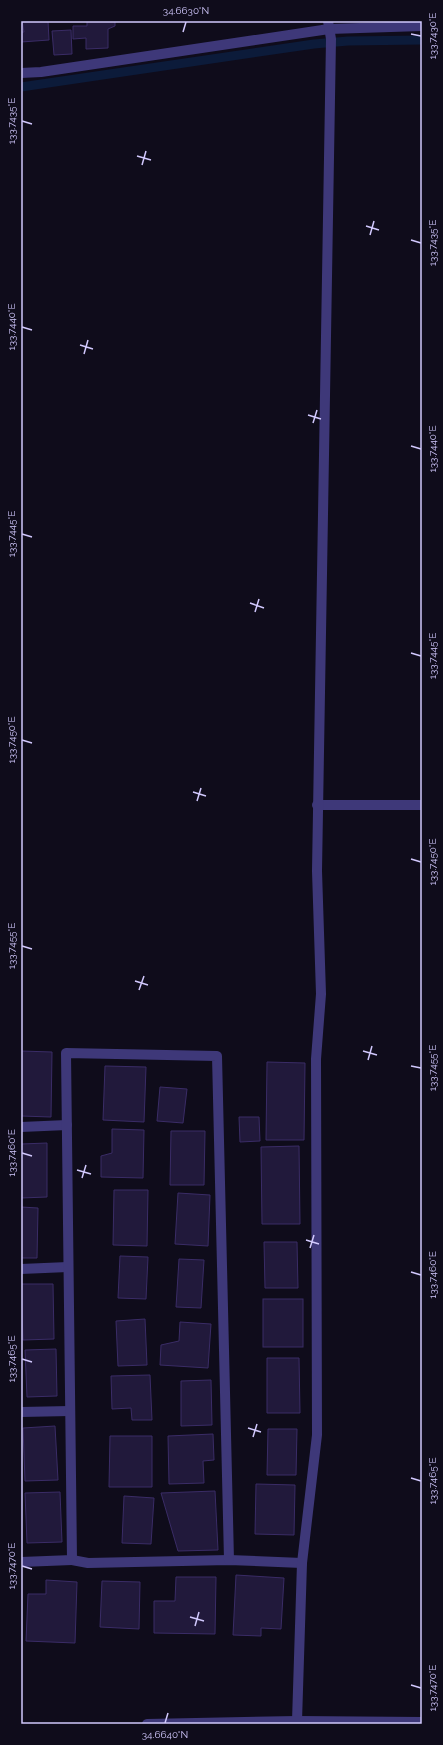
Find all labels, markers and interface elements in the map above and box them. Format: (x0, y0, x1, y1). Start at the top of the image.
text: 34.6630°N (163, 5, 209, 16)
text: 133.7430°E (427, 13, 438, 59)
text: 133.7435°E (6, 98, 17, 144)
text: 133.7435°E (427, 220, 438, 266)
text: 133.7440°E (6, 303, 17, 351)
text: 133.7440°E (427, 425, 438, 473)
text: 133.7445°E (6, 511, 17, 557)
text: 133.7445°E (427, 633, 438, 679)
text: 133.7450°E (6, 716, 17, 764)
text: 133.7450°E (427, 838, 438, 886)
text: 133.7455°E (6, 923, 17, 969)
text: 133.7455°E (427, 1045, 438, 1091)
text: 133.7460°E (6, 1129, 17, 1177)
text: 133.7460°E (427, 1251, 438, 1299)
text: 133.7465°E (6, 1335, 17, 1383)
text: 133.7465°E (427, 1457, 438, 1505)
text: 133.7470°E (6, 1543, 17, 1589)
text: 133.7470°E (427, 1665, 438, 1711)
text: 34.6640°N (142, 1729, 188, 1740)

